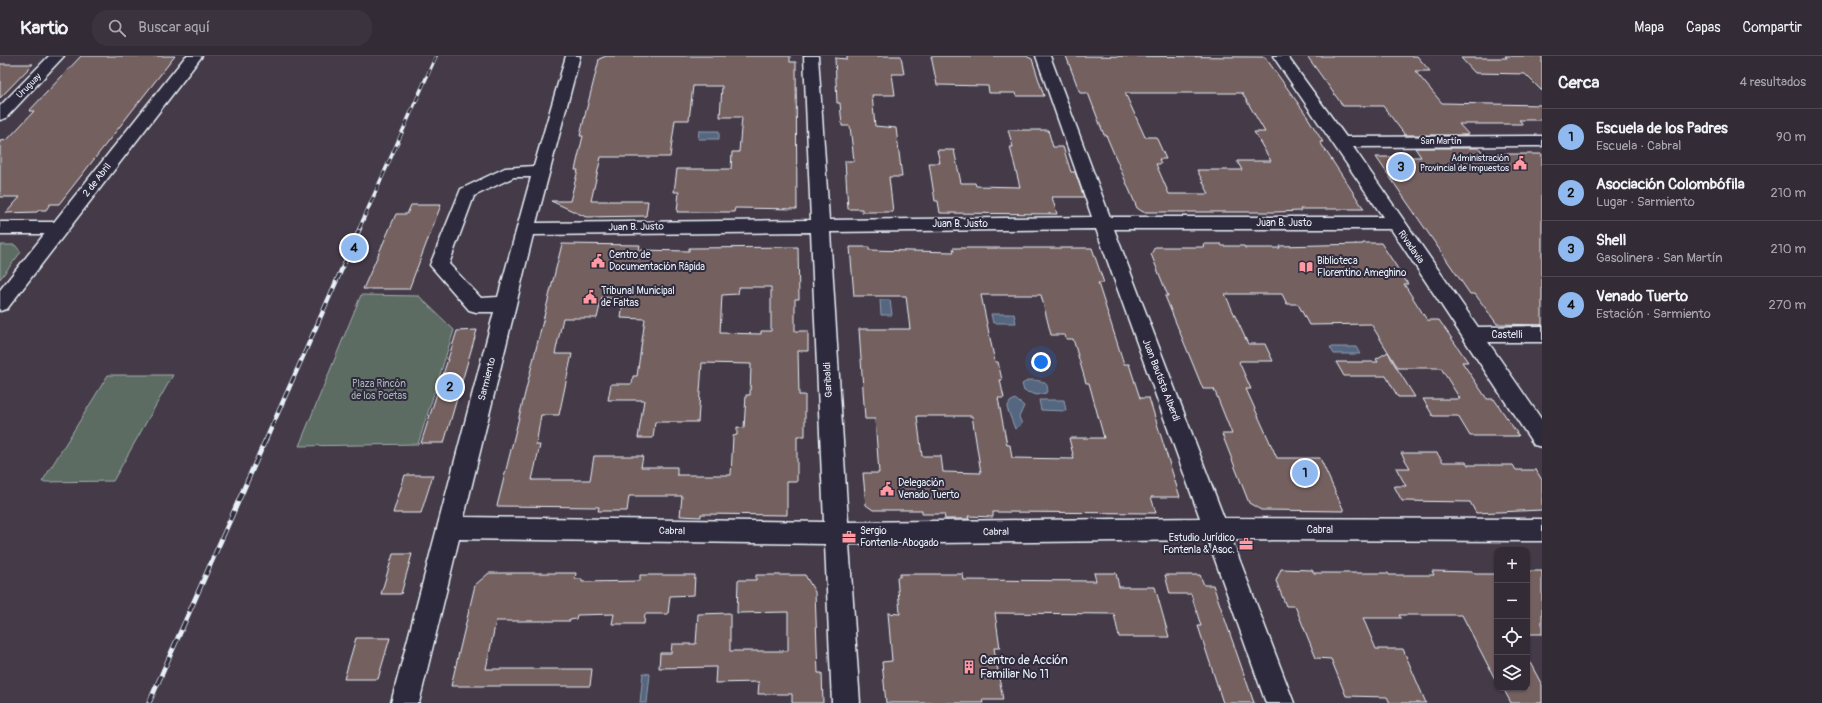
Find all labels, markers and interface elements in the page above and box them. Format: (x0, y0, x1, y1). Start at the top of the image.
search box (92, 10, 372, 46)
text: Kartio (20, 16, 68, 40)
icon: search (106, 17, 128, 39)
text: Buscar aquí (138, 18, 210, 37)
text: Mapa (1634, 19, 1664, 36)
text: Capas (1686, 19, 1721, 36)
text: Compartir (1743, 19, 1802, 36)
street label: Uruguay (14, 71, 44, 101)
text: Cerca (1558, 72, 1599, 93)
text: 4 resultados (1739, 74, 1806, 90)
text: Escuela de los Padres (1596, 119, 1728, 138)
text: 1 (1568, 129, 1574, 145)
text: 90 m (1776, 129, 1806, 145)
street label: San Martín (1420, 136, 1462, 147)
text: Escuela · Cabral (1596, 138, 1681, 154)
pin: 3 (1388, 152, 1414, 182)
place label: Administración Provincial de Impuestos (1420, 153, 1509, 174)
public building icon: Administración Provincial de Impuestos (1512, 155, 1528, 171)
street label: 2 de Abril (80, 161, 114, 199)
text: Asociación Colombófila (1596, 175, 1745, 194)
text: 2 (1567, 185, 1575, 201)
text: 210 m (1770, 185, 1806, 201)
text: Lugar · Sarmiento (1596, 194, 1695, 210)
street label: Juan B. Justo (1256, 217, 1312, 229)
street label: Juan B. Justo (932, 218, 988, 230)
street label: Juan B. Justo (608, 221, 665, 233)
street label: Rivadavia (1395, 228, 1427, 266)
text: Shell (1596, 231, 1626, 250)
pin: 4 (341, 233, 367, 263)
text: 3 (1567, 241, 1575, 257)
text: 210 m (1770, 241, 1806, 257)
place label: Centro de Documentación Rápida (609, 249, 705, 273)
text: Gasolinera · San Martín (1596, 250, 1723, 266)
public building icon: Centro de Documentación Rápida (590, 253, 606, 269)
place label: Biblioteca Florentino Ameghino (1317, 255, 1407, 279)
library icon: Biblioteca Florentino Ameghino (1298, 259, 1314, 275)
place label: Tribunal Municipal de Faltas (601, 285, 675, 309)
text: Venado Tuerto (1596, 287, 1688, 306)
public building icon: Tribunal Municipal de Faltas (582, 289, 598, 305)
text: 4 (1567, 297, 1575, 313)
text: 270 m (1769, 297, 1806, 313)
text: Estación · Sarmiento (1596, 306, 1711, 322)
street label: Castelli (1492, 329, 1523, 341)
street label: Juan Bautista Alberdi (1140, 337, 1182, 423)
your location (1031, 352, 1051, 372)
street label: Sarmiento (476, 355, 498, 402)
street label: Garibaldi (821, 362, 835, 398)
pin: 2 (437, 372, 463, 402)
park label: Plaza Rincón de los Poetas (351, 378, 407, 402)
pin: 1 (1292, 458, 1318, 488)
place label: Delegación Venado Tuerto (898, 477, 960, 501)
public building icon: Delegación Venado Tuerto (879, 481, 895, 497)
street label: Cabral (1307, 524, 1333, 536)
street label: Cabral (659, 525, 685, 537)
place label: Sergio Fontenla-Abogado (860, 525, 939, 549)
street label: Cabral (983, 526, 1009, 538)
office icon: Sergio Fontenla-Abogado (841, 529, 857, 545)
place label: Estudio Jurídico Fontenla & Asoc. (1163, 532, 1236, 556)
office icon: Estudio Jurídico Fontenla & Asoc. (1238, 536, 1254, 552)
map controls (1494, 547, 1530, 691)
button: + (1494, 547, 1530, 583)
button: − (1494, 583, 1530, 619)
button: locate (1494, 619, 1530, 655)
place label: Centro de Acción Familiar Nº 11 (980, 653, 1068, 682)
button: layers (1494, 655, 1530, 691)
building icon: Centro de Acción Familiar Nº 11 (961, 659, 977, 675)

